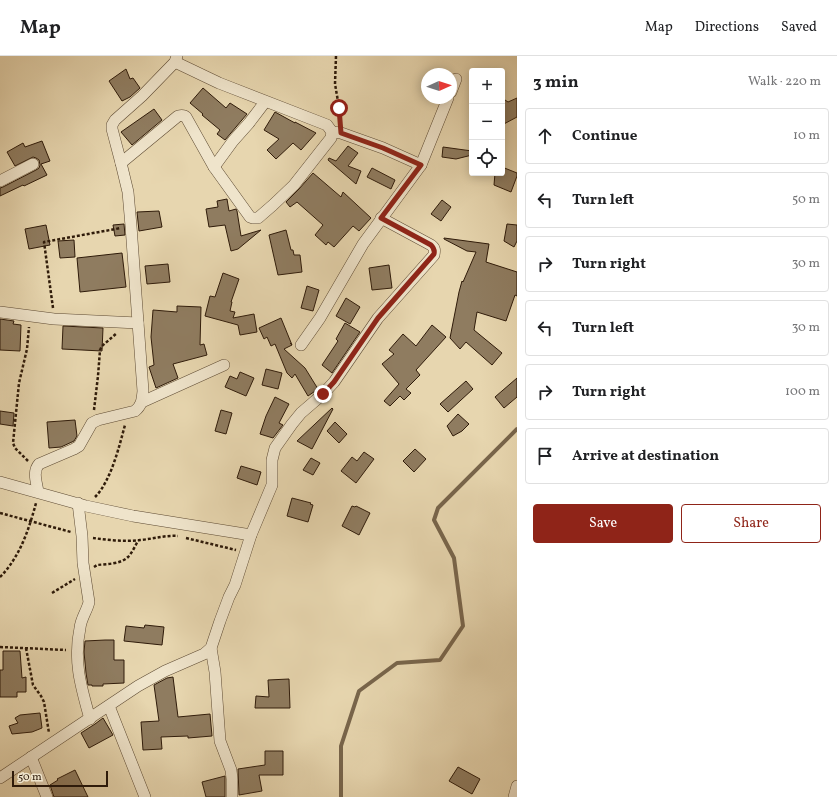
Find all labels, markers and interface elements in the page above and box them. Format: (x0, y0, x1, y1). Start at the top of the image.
text: Map (20, 15, 61, 41)
text: Map (645, 18, 673, 37)
text: Directions (695, 18, 759, 37)
text: Saved (781, 18, 817, 37)
north arrow (421, 68, 457, 104)
map controls (469, 68, 505, 176)
button: + (469, 68, 505, 104)
text: 3 min (533, 71, 579, 94)
text: Walk · 220 m (748, 73, 821, 91)
route start (330, 99, 348, 117)
button: − (469, 104, 505, 140)
icon: ahead (534, 125, 556, 147)
text: Continue (572, 126, 637, 147)
text: 10 m (793, 127, 820, 145)
button: locate (469, 140, 505, 176)
icon: left (534, 189, 556, 211)
text: Turn left (572, 190, 634, 211)
text: 50 m (792, 191, 820, 209)
icon: right (534, 253, 556, 275)
text: Turn right (572, 254, 646, 275)
text: 30 m (792, 255, 820, 273)
icon: left (534, 317, 556, 339)
text: Turn left (572, 318, 634, 339)
text: 30 m (792, 319, 820, 337)
icon: right (534, 381, 556, 403)
text: Turn right (572, 382, 646, 403)
text: 100 m (785, 383, 820, 401)
route end (314, 385, 332, 403)
icon: arrive (534, 445, 556, 467)
text: Arrive at destination (572, 446, 719, 467)
button: Save (533, 504, 673, 543)
button: Share (681, 504, 821, 543)
scale bar (12, 769, 108, 788)
text: 50 m (18, 770, 42, 785)

